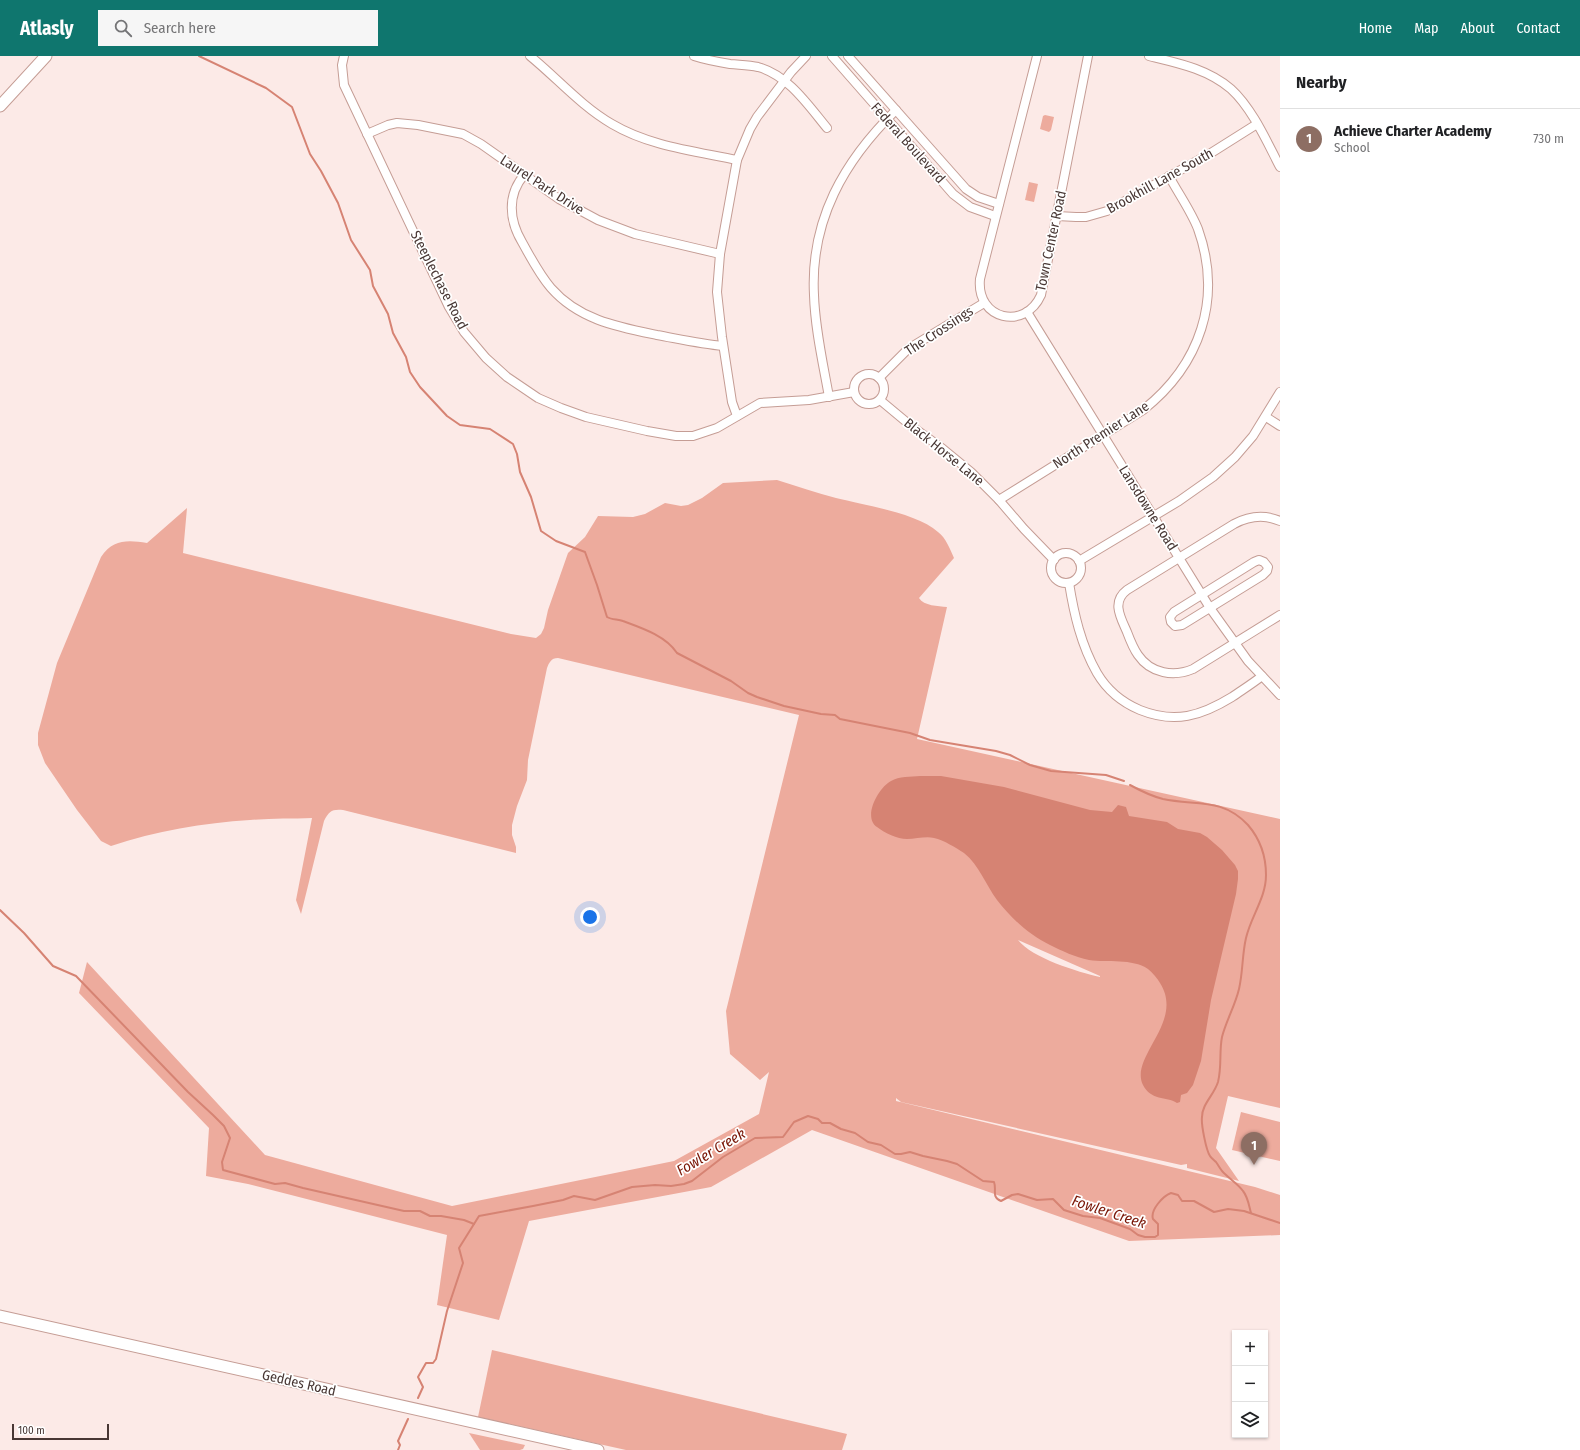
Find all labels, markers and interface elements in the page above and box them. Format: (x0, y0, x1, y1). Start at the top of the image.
search box (98, 10, 378, 46)
text: Atlasly (20, 17, 74, 40)
icon: search (112, 17, 134, 39)
text: Search here (144, 19, 216, 37)
text: Home (1359, 20, 1392, 37)
text: Map (1414, 20, 1438, 37)
text: About (1460, 20, 1495, 37)
text: Contact (1517, 20, 1560, 37)
text: Nearby (1296, 72, 1347, 93)
street label: Federal Boulevard (867, 99, 949, 187)
text: Achieve Charter Academy (1334, 122, 1492, 140)
text: 1 (1306, 131, 1312, 146)
text: 730 m (1533, 131, 1564, 146)
text: School (1334, 140, 1370, 155)
street label: Brookhill Lane South (1104, 145, 1216, 217)
street label: Laurel Park Drive (497, 152, 587, 218)
street label: Town Center Road (1032, 189, 1070, 293)
street label: Steeplechase Road (407, 228, 471, 332)
street label: The Crossings (902, 303, 976, 359)
street label: North Premier Lane (1050, 398, 1152, 472)
street label: Black Horse Lane (901, 415, 987, 489)
street label: Lansdowne Road (1115, 462, 1181, 554)
your location (580, 907, 600, 927)
water label: Fowler Creek (673, 1124, 749, 1180)
pin: 1 (1241, 1132, 1267, 1165)
water label: Fowler Creek (1070, 1192, 1149, 1233)
map controls (1232, 1330, 1268, 1438)
button: + (1232, 1330, 1268, 1366)
street label: Geddes Road (260, 1366, 338, 1400)
button: − (1232, 1366, 1268, 1402)
button: layers (1232, 1402, 1268, 1438)
scale bar (12, 1422, 109, 1441)
text: 100 m (18, 1424, 45, 1437)

